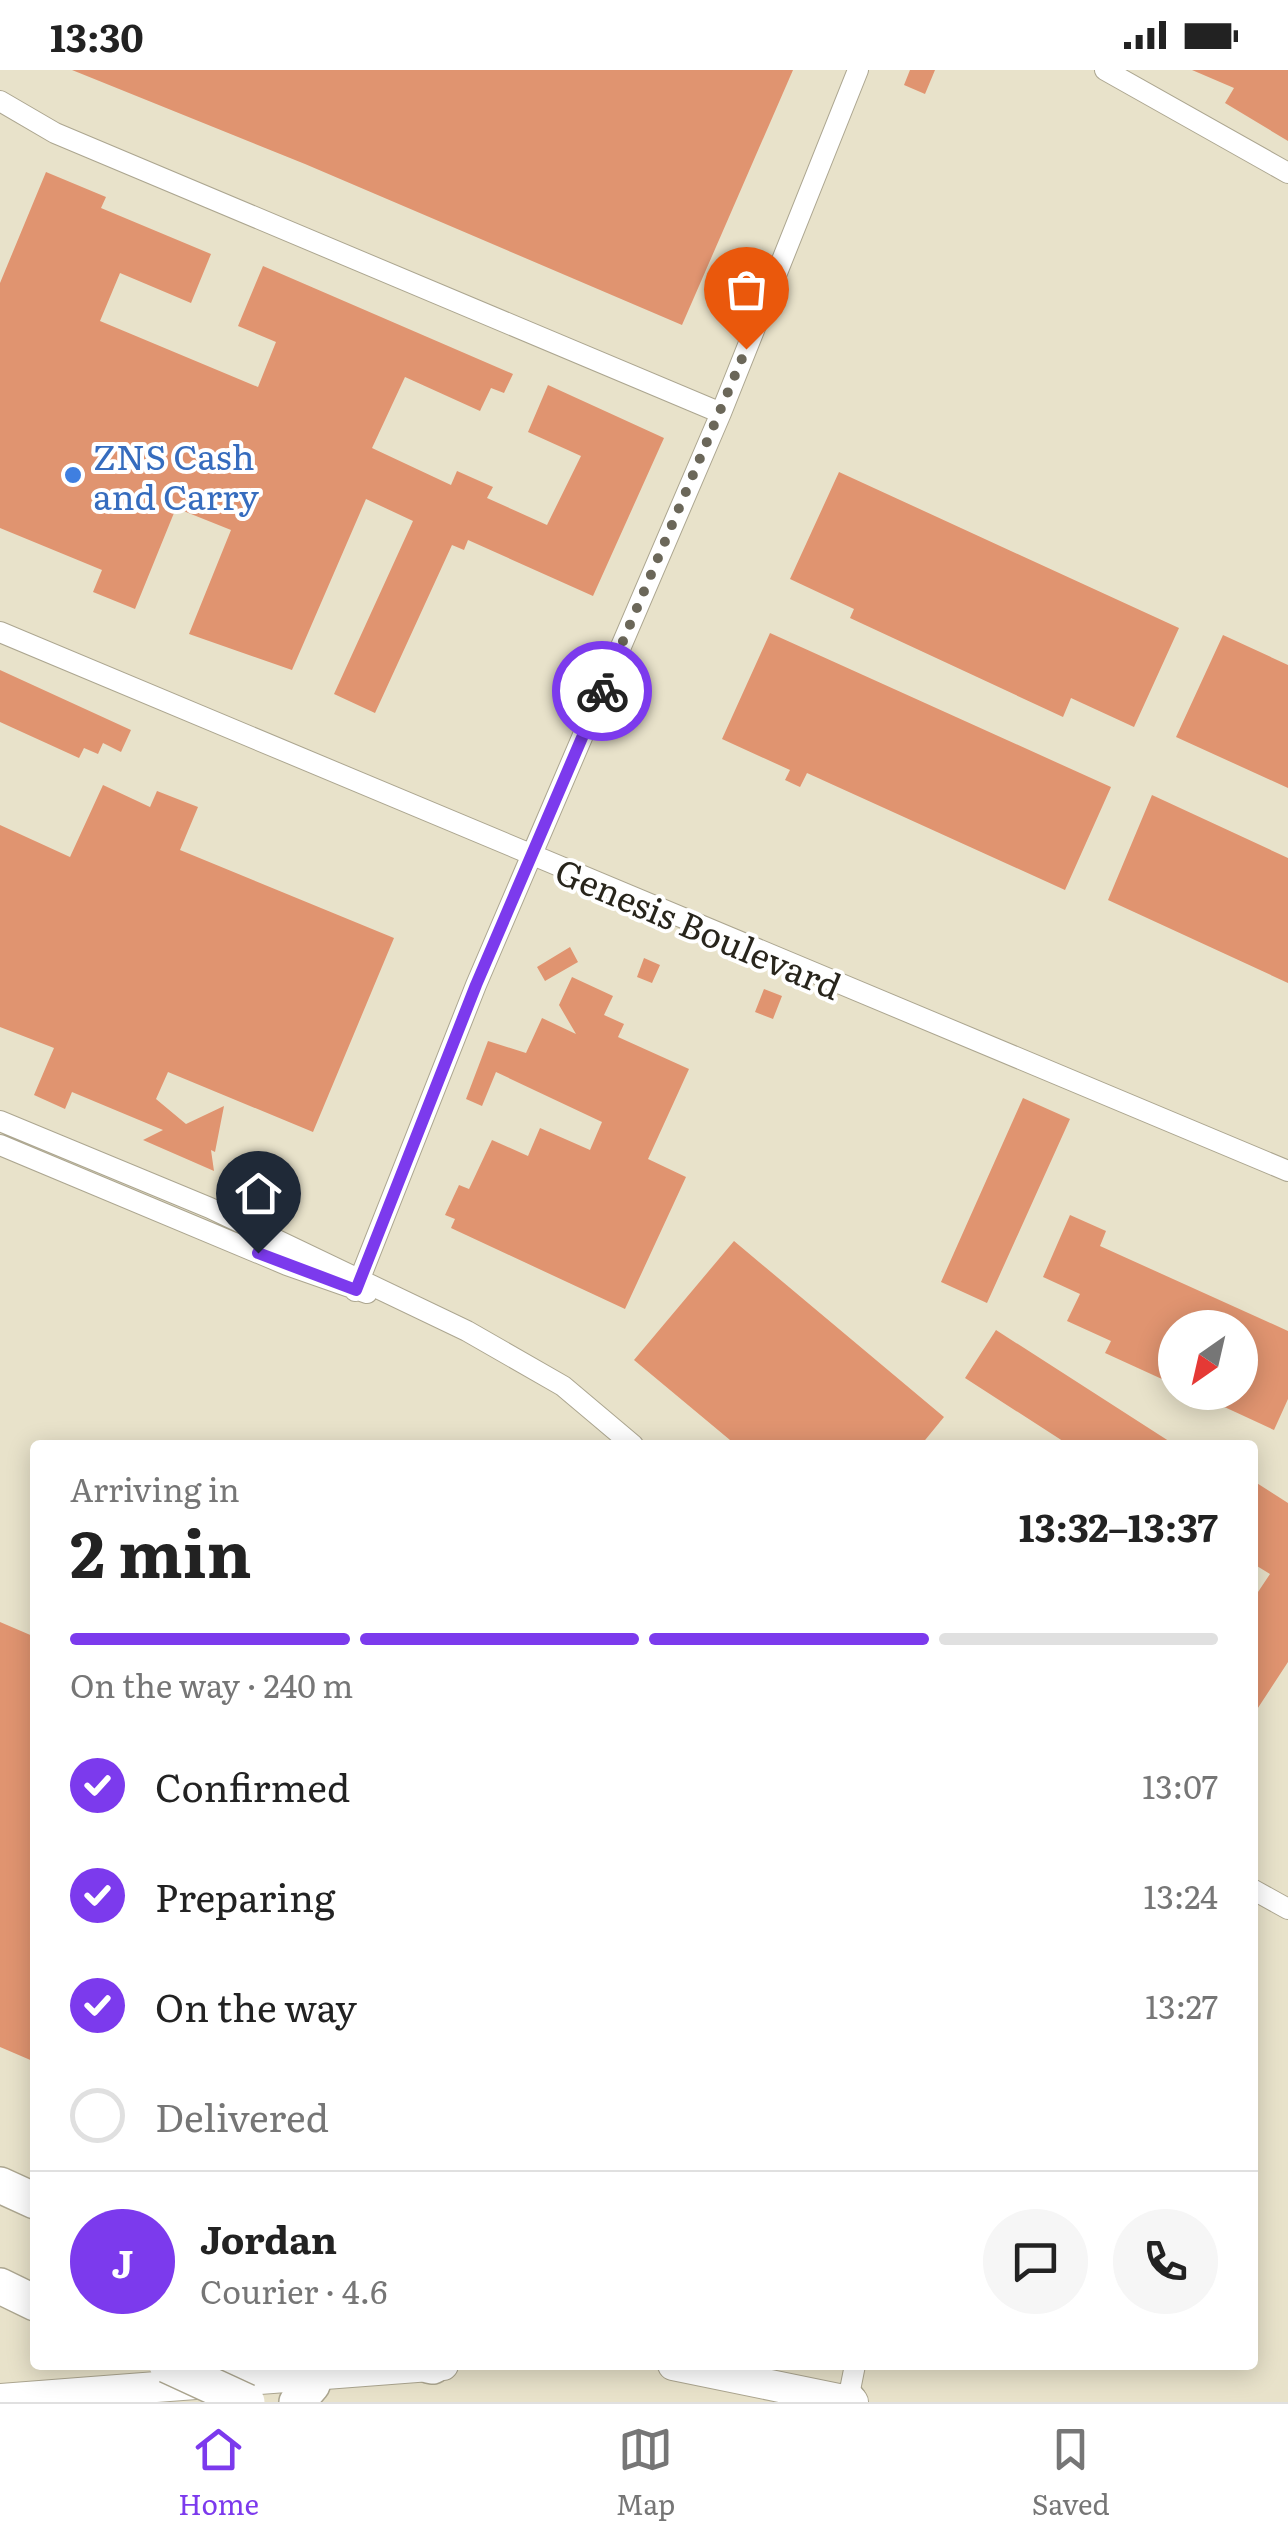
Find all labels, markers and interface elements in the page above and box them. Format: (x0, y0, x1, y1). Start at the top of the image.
text: 13:30 (50, 7, 144, 64)
pin (704, 247, 789, 350)
icon: bag (719, 262, 774, 317)
place label: ZNS Cash and Carry (93, 429, 260, 521)
marker: ZNS Cash and Carry (62, 464, 84, 486)
courier (552, 641, 652, 741)
icon: bike (575, 664, 630, 719)
street label: Genesis Boulevard (548, 843, 850, 1011)
pin (216, 1151, 301, 1254)
icon: home (231, 1166, 286, 1221)
north arrow (1158, 1310, 1258, 1410)
map controls (1158, 1310, 1258, 1410)
text: Arriving in (70, 1464, 240, 1512)
text: 13:32–13:37 (1019, 1497, 1218, 1554)
text: 2 min (70, 1501, 252, 1598)
text: On the way · 240 m (70, 1660, 353, 1708)
text: Confirmed (155, 1757, 350, 1814)
icon: check (70, 1758, 125, 1813)
text: 13:07 (1142, 1761, 1218, 1809)
text: Preparing (155, 1867, 335, 1924)
icon: check (70, 1868, 125, 1923)
text: 13:24 (1143, 1871, 1218, 1919)
text: On the way (155, 1977, 357, 2034)
icon: check (70, 1978, 125, 2033)
text: 13:27 (1145, 1981, 1218, 2029)
text: Delivered (155, 2087, 329, 2144)
text: Jordan (200, 2209, 337, 2266)
button: chat (983, 2209, 1088, 2314)
button: phone (1113, 2209, 1218, 2314)
text: J (112, 2233, 133, 2290)
text: Courier · 4.6 (200, 2266, 387, 2314)
tab: Home (178, 2422, 259, 2524)
tab: Map (616, 2422, 675, 2524)
tab: Saved (1032, 2422, 1110, 2524)

